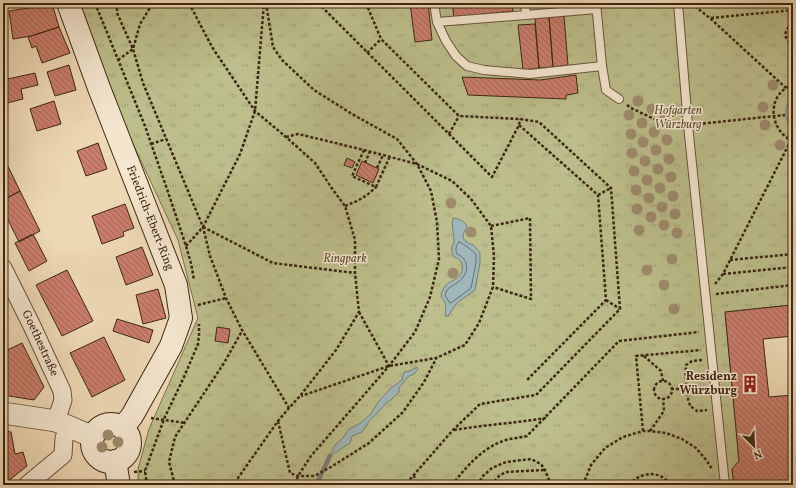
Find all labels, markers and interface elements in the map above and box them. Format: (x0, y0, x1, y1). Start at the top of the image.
park label: Hofgarten Würzburg (654, 103, 702, 133)
street label: Friedrich-Ebert-Ring (122, 163, 178, 273)
park label: Ringpark (323, 251, 367, 267)
street label: Goethestraße (17, 308, 62, 379)
place label: Residenz Würzburg (680, 369, 737, 399)
building icon: Residenz Würzburg (740, 374, 760, 394)
north arrow (734, 426, 774, 466)
text: N (751, 445, 764, 462)

